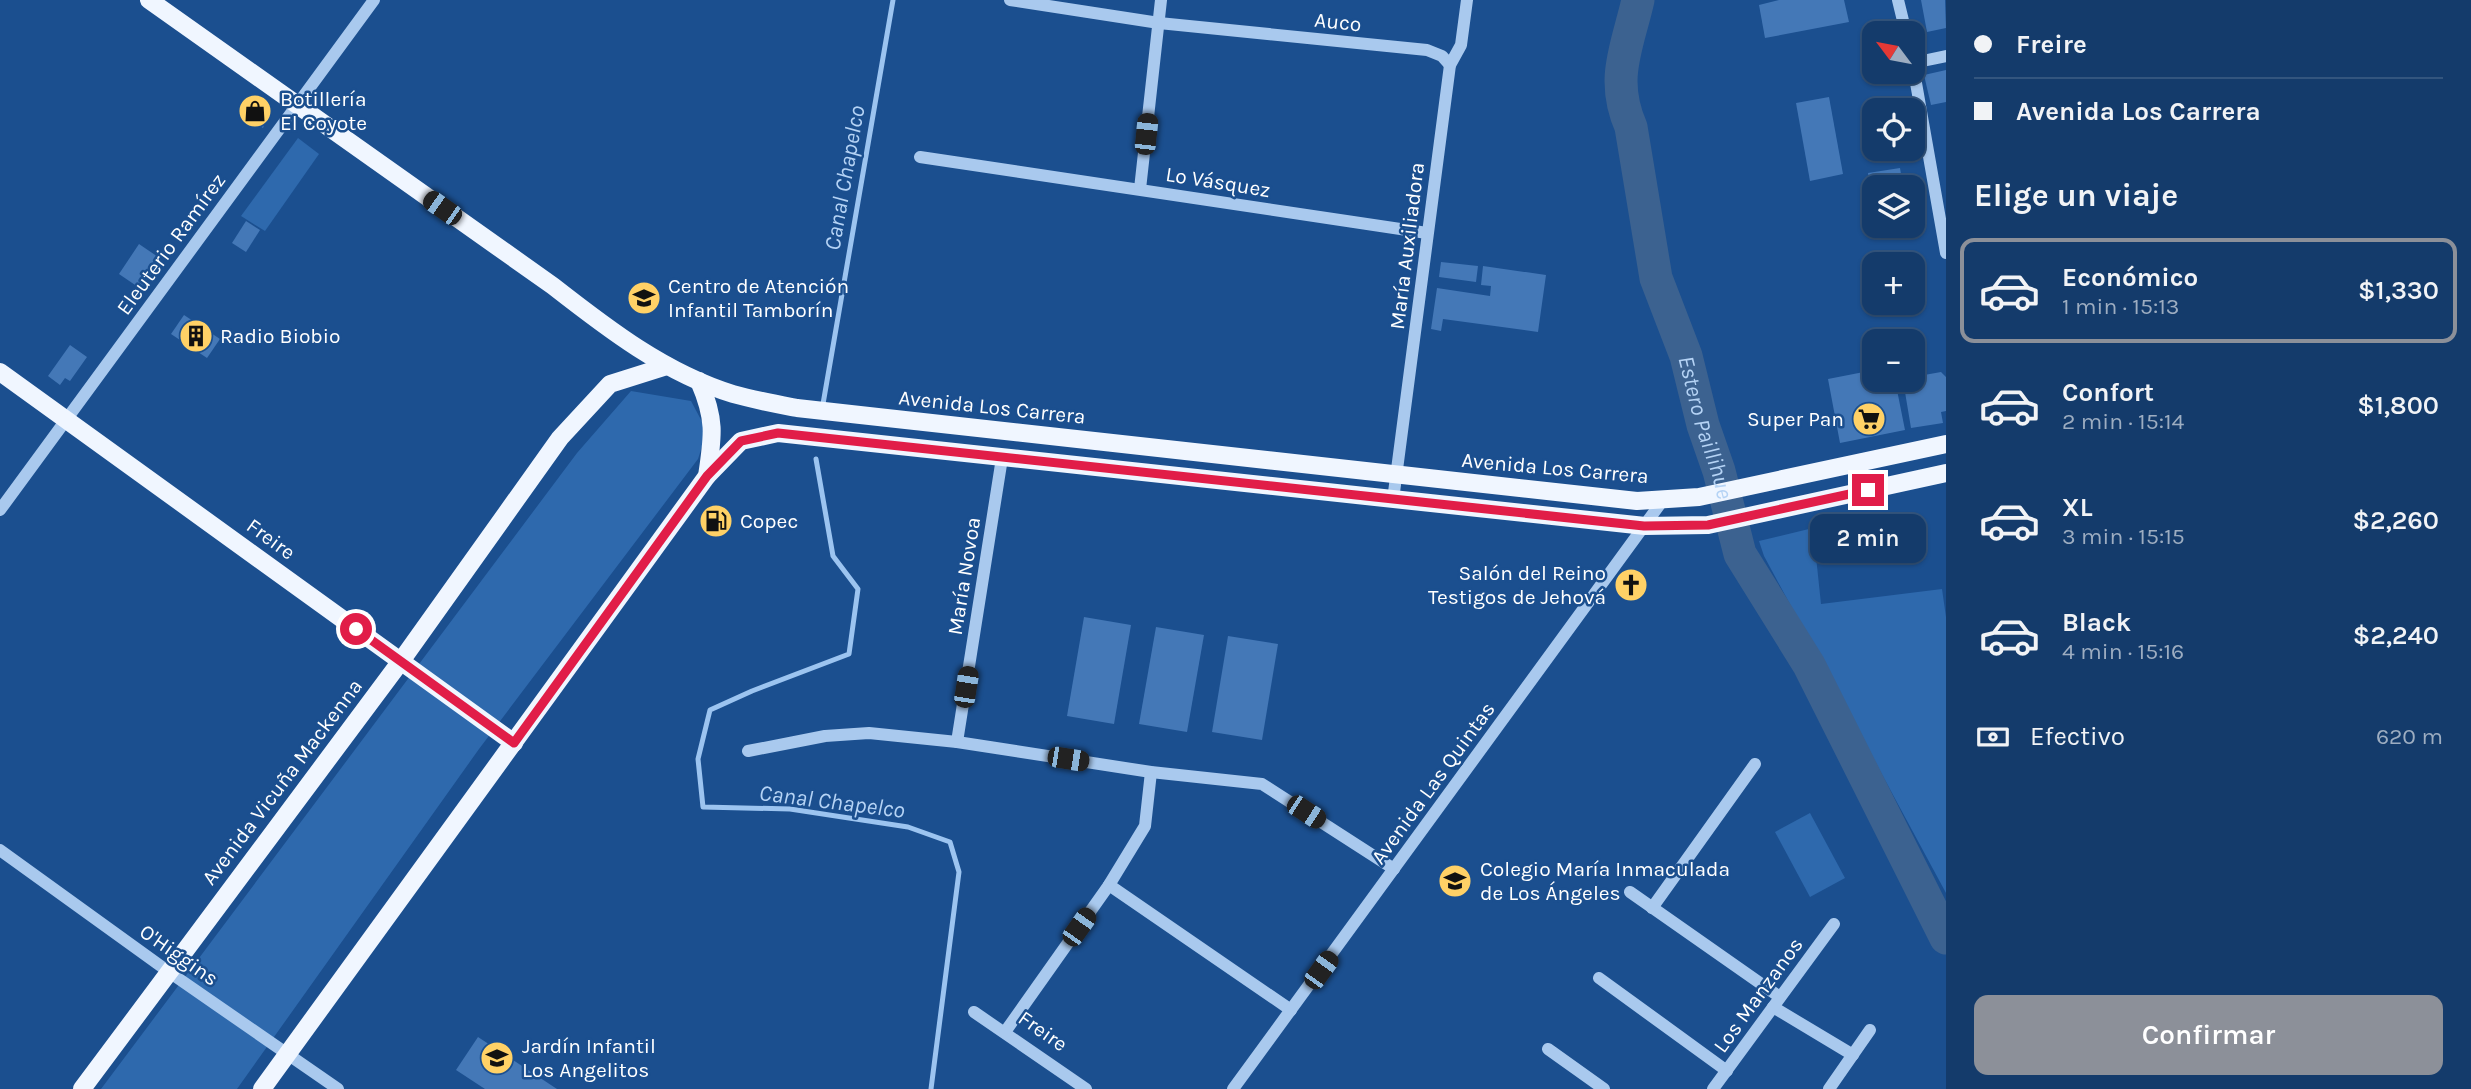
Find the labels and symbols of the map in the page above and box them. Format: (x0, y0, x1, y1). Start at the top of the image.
street label: Auco (1313, 8, 1363, 36)
north arrow (1862, 21, 1925, 84)
place label: Botillería El Coyote (280, 87, 367, 135)
shop icon: Botillería El Coyote (236, 92, 274, 130)
water label: Canal Chapelco (818, 104, 871, 253)
car (1134, 112, 1159, 156)
street label: María Auxiliadora (1385, 161, 1429, 331)
street label: Lo Vásquez (1164, 162, 1272, 202)
street label: Eleuterio Ramírez (112, 169, 230, 319)
car (419, 187, 466, 229)
place label: Centro de Atención Infantil Tamborín (668, 274, 849, 322)
school or university icon: Centro de Atención Infantil Tamborín (625, 279, 663, 317)
building icon: Radio Biobio (177, 317, 215, 355)
place label: Radio Biobio (220, 324, 341, 348)
water label: Estero Paillihue (1672, 353, 1739, 502)
street label: Avenida Los Carrera (897, 385, 1087, 429)
supermarket icon: Super Pan (1850, 400, 1888, 438)
place label: Super Pan (1747, 407, 1844, 431)
street label: Avenida Los Carrera (1460, 448, 1650, 488)
route end (1852, 474, 1884, 506)
fuel station icon: Copec (697, 502, 735, 540)
place label: Copec (740, 509, 798, 533)
street label: Freire (242, 513, 300, 565)
callout: 2 min (1810, 514, 1926, 564)
street label: María Novoa (943, 515, 985, 637)
place label: Salón del Reino Testigos de Jehová (1428, 561, 1606, 609)
church icon: Salón del Reino Testigos de Jehová (1612, 566, 1650, 604)
route start (340, 613, 372, 645)
car (953, 665, 980, 709)
street label: Avenida Vicuña Mackenna (197, 674, 367, 890)
street label: Avenida Las Quintas (1366, 697, 1500, 869)
car (1046, 745, 1091, 773)
water label: Canal Chapelco (758, 779, 906, 824)
car (1283, 792, 1330, 832)
place label: Colegio María Inmaculada de Los Ángeles (1480, 857, 1730, 905)
school or university icon: Colegio María Inmaculada de Los Ángeles (1436, 862, 1474, 900)
car (1059, 904, 1100, 950)
street label: O'Higgins (135, 919, 223, 991)
street label: Los Manzanos (1708, 933, 1808, 1057)
car (1301, 947, 1342, 993)
street label: Freire (1014, 1006, 1072, 1056)
place label: Jardín Infantil Los Angelitos (522, 1034, 656, 1082)
school or university icon: Jardín Infantil Los Angelitos (478, 1039, 516, 1077)

